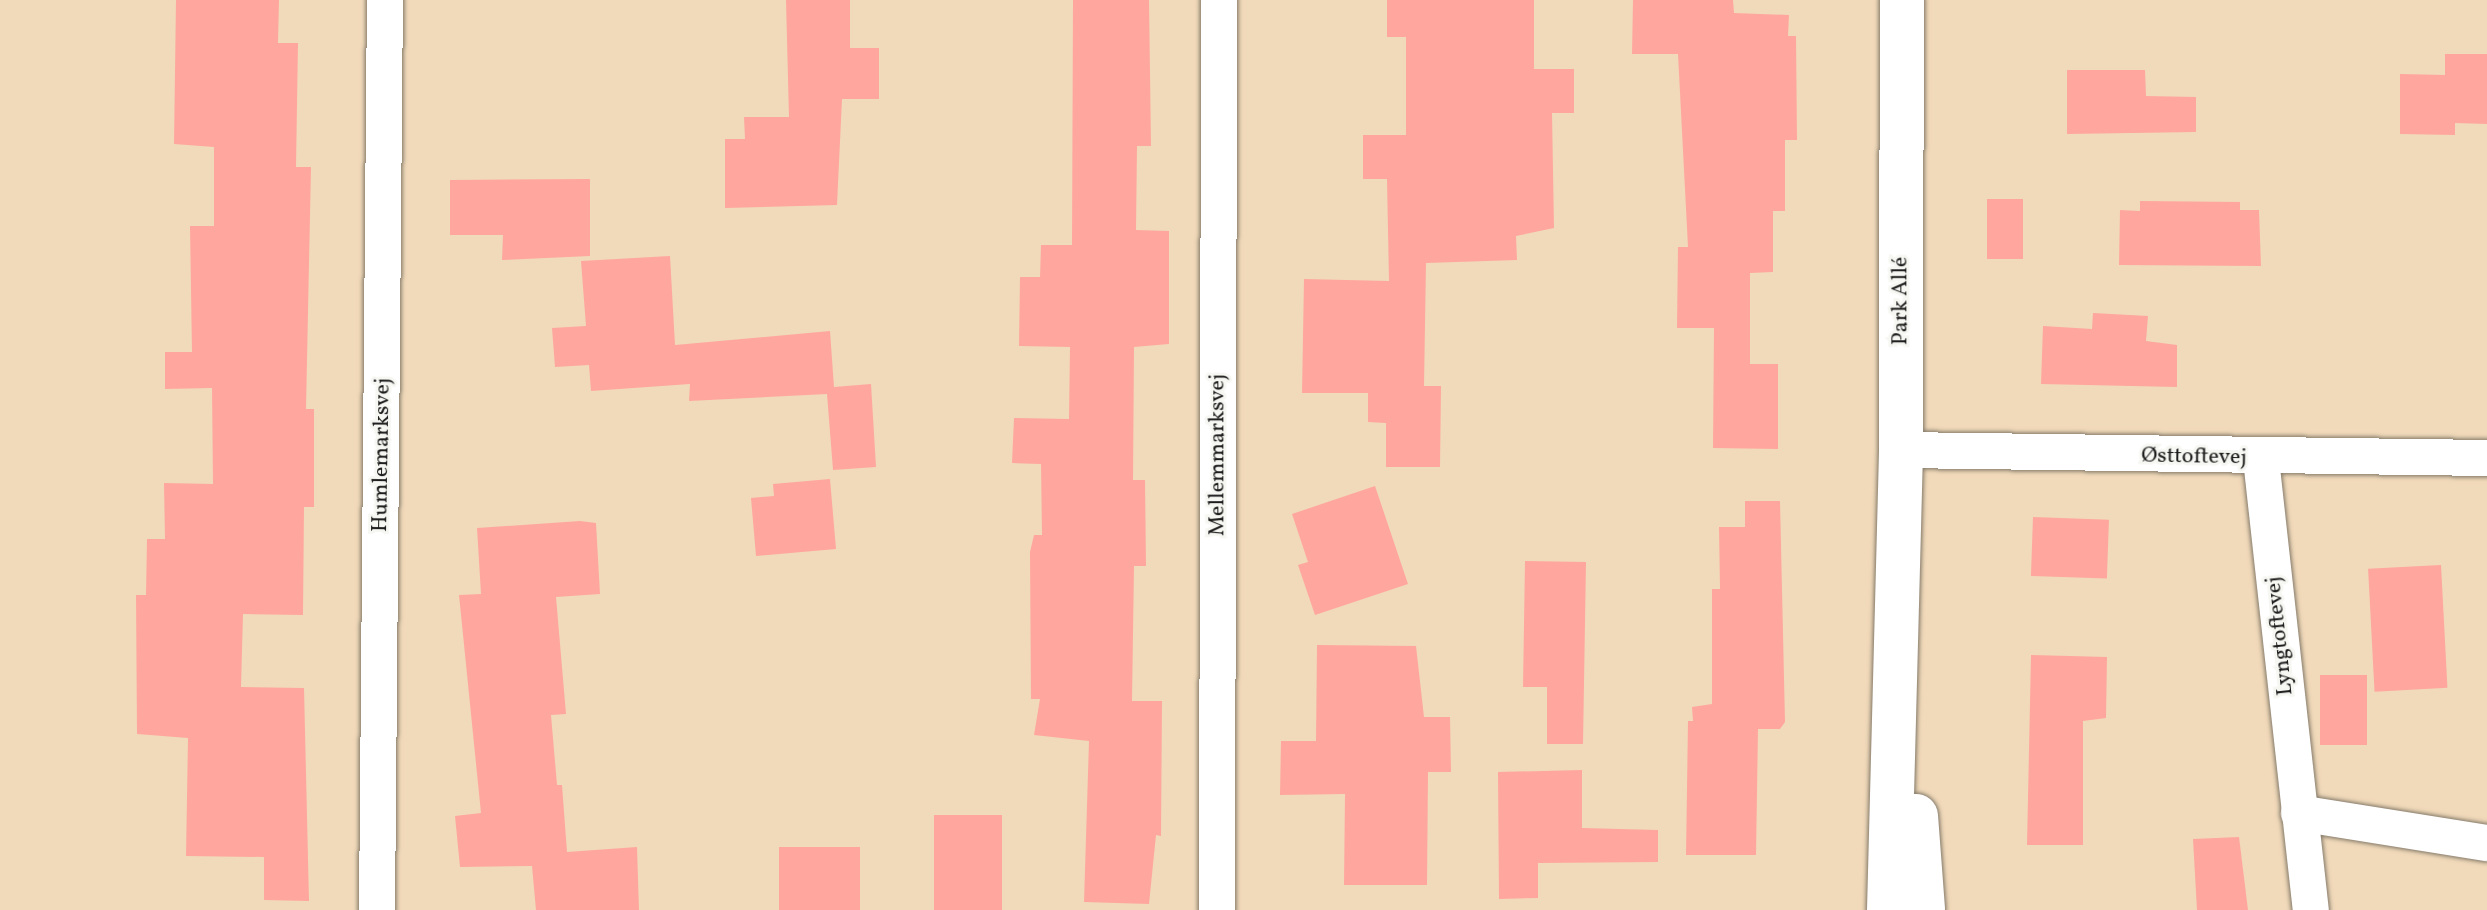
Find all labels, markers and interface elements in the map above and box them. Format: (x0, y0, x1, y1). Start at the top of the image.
street label: Park Allé (1888, 257, 1914, 345)
street label: Mellemmarksvej (1205, 374, 1231, 536)
street label: Humlemarksvej (367, 378, 397, 532)
street label: Østtoftevej (2141, 443, 2247, 471)
street label: Lyngtoftevej (2261, 575, 2299, 697)

